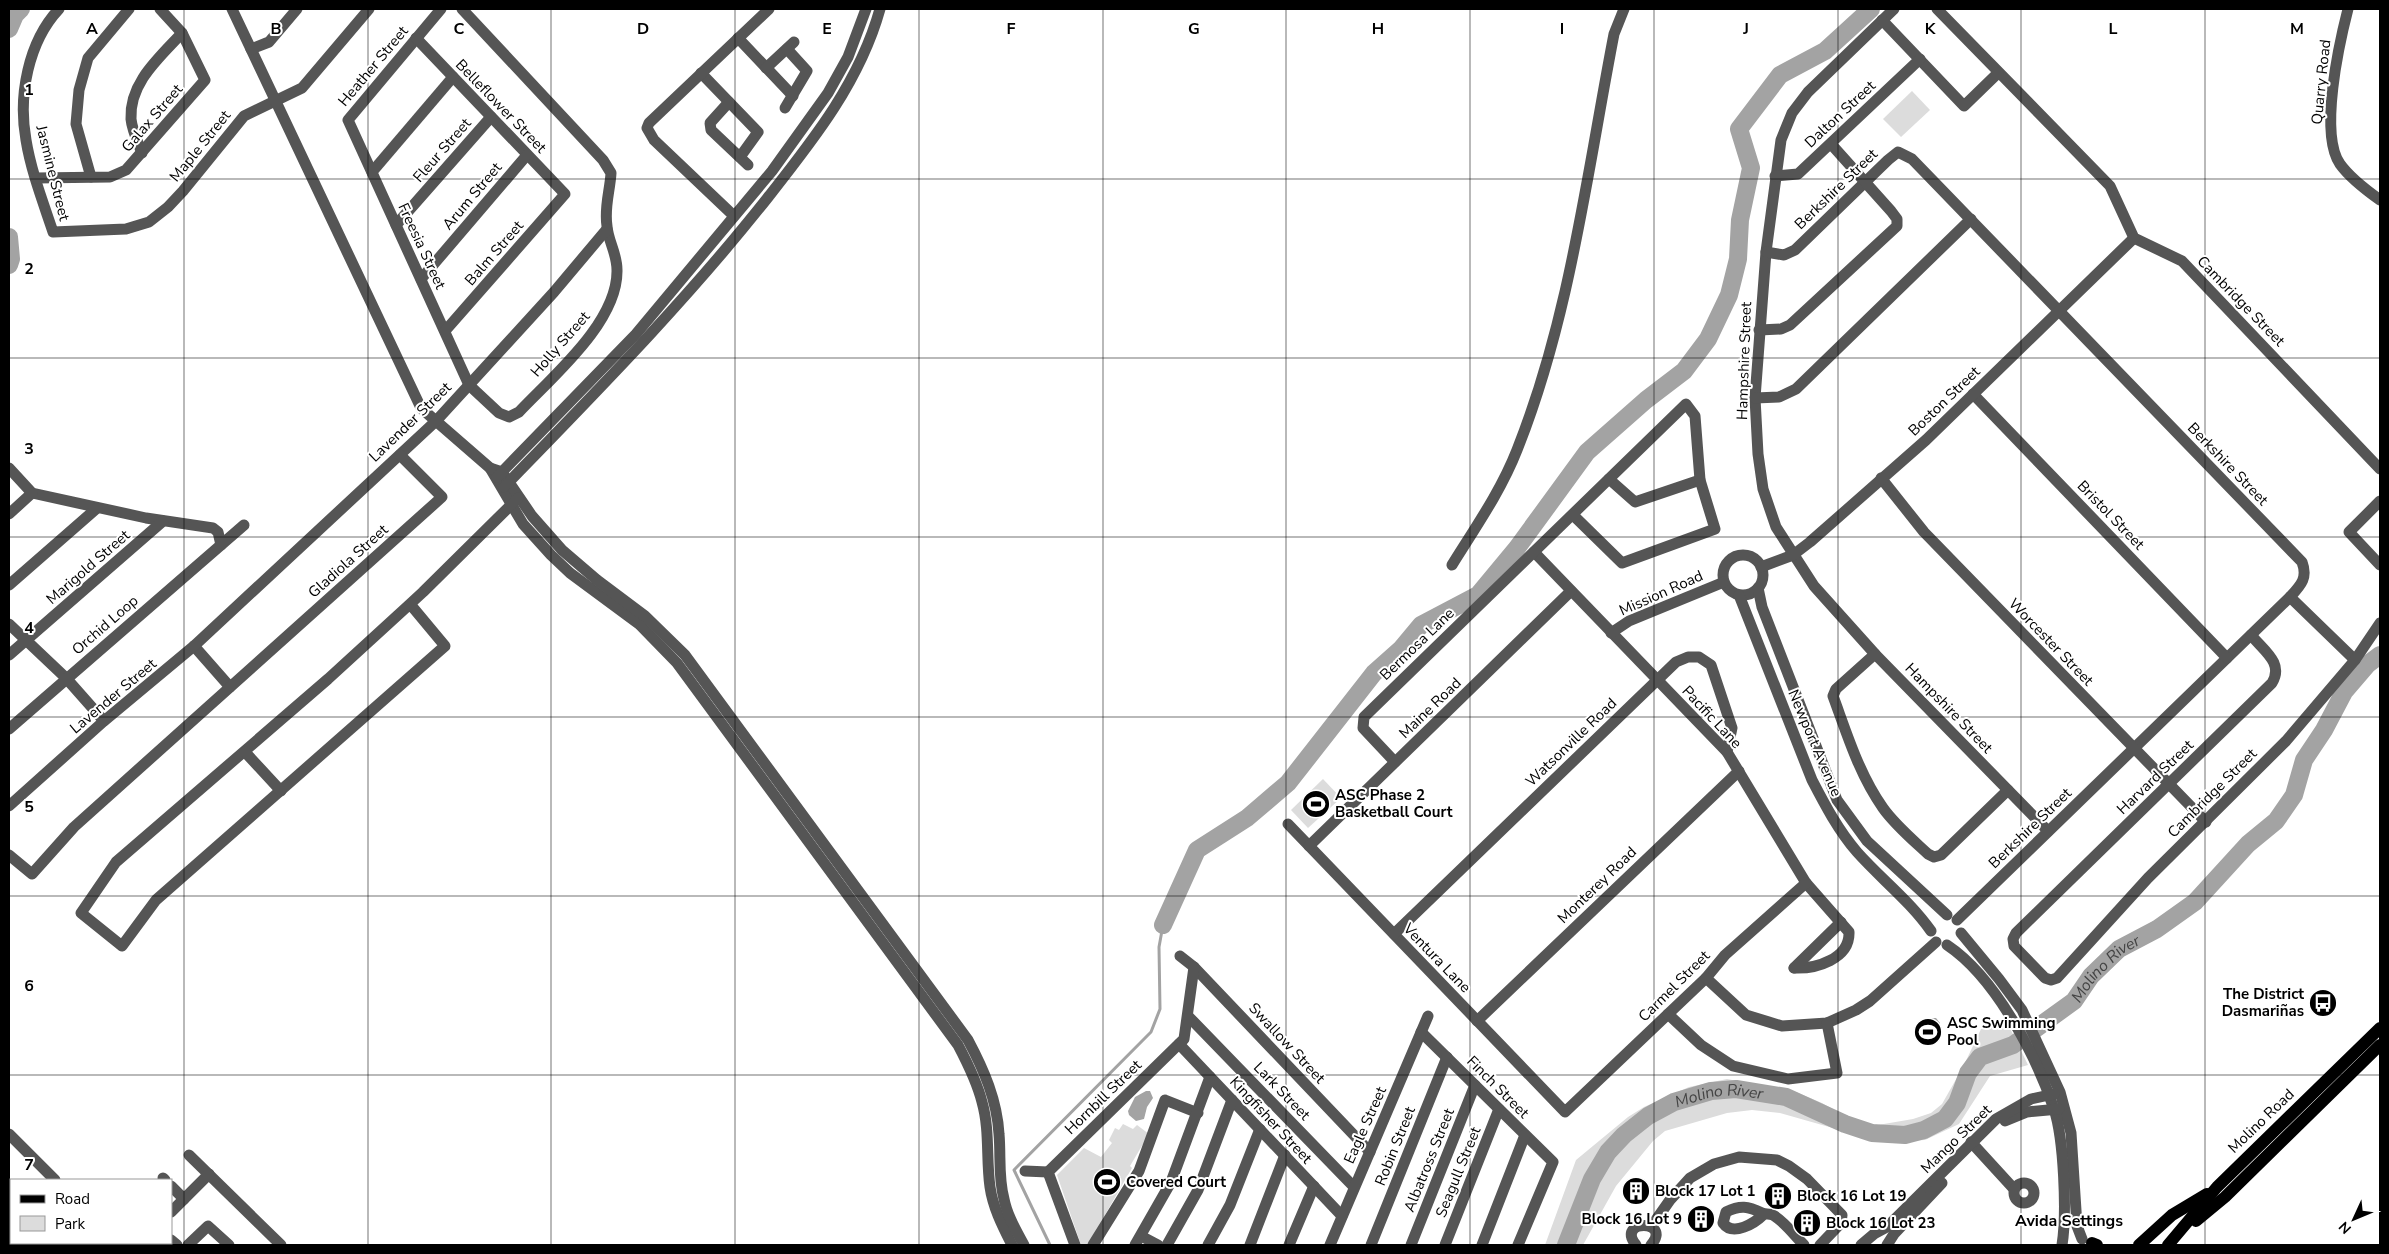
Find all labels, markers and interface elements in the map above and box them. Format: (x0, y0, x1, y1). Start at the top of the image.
text: A (86, 18, 98, 40)
text: B (270, 18, 282, 40)
text: C (454, 18, 465, 40)
text: D (637, 18, 649, 40)
text: E (822, 18, 832, 40)
text: F (1007, 18, 1016, 40)
text: G (1188, 18, 1200, 40)
text: H (1372, 18, 1384, 40)
text: I (1560, 18, 1564, 40)
text: J (1742, 18, 1749, 40)
text: K (1925, 18, 1937, 40)
text: L (2109, 18, 2118, 40)
text: M (2290, 18, 2304, 40)
street label: Heather Street (333, 21, 413, 110)
street label: Quarry Road (2307, 38, 2335, 126)
street label: Belleflower Street (451, 55, 551, 158)
street label: Dalton Street (1800, 75, 1880, 152)
text: 1 (24, 79, 34, 101)
street label: Galax Street (117, 79, 188, 156)
street label: Maple Street (165, 105, 236, 186)
street label: Fleur Street (408, 113, 476, 186)
street label: Jasmine Street (31, 122, 75, 224)
street label: Berkshire Street (1790, 144, 1882, 234)
street label: Arum Street (438, 157, 507, 234)
street label: Freesia Street (393, 200, 451, 293)
street label: Balm Street (460, 216, 528, 290)
street label: Cambridge Street (2193, 251, 2290, 351)
text: 2 (24, 258, 34, 280)
street label: Hampshire Street (1732, 301, 1756, 420)
street label: Holly Street (526, 306, 595, 381)
street label: Boston Street (1904, 361, 1985, 440)
street label: Lavender Street (365, 377, 456, 466)
street label: Berkshire Street (2183, 418, 2273, 510)
text: 3 (24, 438, 34, 460)
street label: Bristol Street (2073, 476, 2150, 554)
street label: Gladiola Street (304, 519, 393, 602)
street label: Marigold Street (42, 525, 135, 609)
street label: Mission Road (1616, 566, 1706, 620)
street label: Orchid Loop (68, 590, 143, 659)
street label: Worcester Street (2004, 594, 2098, 691)
street label: Bermosa Lane (1375, 603, 1459, 685)
text: 4 (24, 617, 34, 639)
street label: Lavender Street (66, 653, 161, 738)
street label: Hampshire Street (1901, 659, 1998, 758)
street label: Maine Road (1394, 673, 1466, 743)
street label: Pacific Lane (1678, 681, 1746, 753)
street label: Newport Avenue (1783, 686, 1847, 800)
street label: Watsonville Road (1521, 693, 1621, 791)
street label: Harvard Street (2112, 735, 2198, 819)
street label: Cambridge Street (2163, 743, 2262, 842)
street label: Berkshire Street (1984, 783, 2076, 873)
place label: ASC Phase 2 Basketball Court (1335, 785, 1453, 822)
sports icon: ASC Phase 2 Basketball Court (1301, 789, 1331, 819)
text: 5 (24, 796, 34, 818)
street label: Monterey Road (1553, 842, 1641, 928)
street label: Ventura Lane (1398, 918, 1475, 997)
water label: Molino River (2066, 929, 2145, 1007)
street label: Carmel Street (1634, 945, 1715, 1026)
text: 6 (24, 975, 34, 997)
place label: The District Dasmariñas (2222, 984, 2304, 1021)
bus stop icon: The District Dasmariñas (2308, 988, 2338, 1018)
street label: Swallow Street (1244, 998, 1330, 1088)
place label: ASC Swimming Pool (1947, 1013, 2056, 1050)
sports icon: ASC Swimming Pool (1913, 1017, 1943, 1047)
street label: Finch Street (1462, 1051, 1534, 1123)
street label: Hornbill Street (1060, 1055, 1146, 1139)
street label: Lark Street (1249, 1058, 1315, 1125)
street label: Kingfisher Street (1225, 1072, 1317, 1168)
water label: Molino River (1672, 1079, 1766, 1113)
street label: Eagle Street (1339, 1083, 1391, 1167)
street label: Molino Road (2224, 1084, 2298, 1158)
street label: Mango Street (1916, 1100, 1996, 1178)
street label: Robin Street (1370, 1103, 1420, 1189)
street label: Albatross Street (1399, 1105, 1459, 1215)
street label: Seagull Street (1431, 1123, 1486, 1220)
text: 7 (24, 1154, 34, 1176)
sports icon: Covered Court (1092, 1167, 1122, 1197)
place label: Covered Court (1126, 1172, 1226, 1192)
building icon: Block 17 Lot 1 (1621, 1176, 1651, 1206)
legend (10, 1179, 172, 1244)
place label: Block 17 Lot 1 (1655, 1181, 1756, 1201)
building icon: Block 16 Lot 19 (1763, 1181, 1793, 1211)
place label: Block 16 Lot 19 (1797, 1186, 1907, 1206)
text: Road (55, 1189, 90, 1209)
north arrow (2329, 1194, 2379, 1244)
building icon: Block 16 Lot 9 (1686, 1204, 1716, 1234)
building icon: Block 16 Lot 23 (1792, 1208, 1822, 1238)
place label: Block 16 Lot 9 (1581, 1209, 1682, 1229)
district label: Avida Settings (2015, 1210, 2123, 1232)
place label: Block 16 Lot 23 (1826, 1213, 1936, 1233)
text: Park (55, 1214, 85, 1234)
text: N (2335, 1217, 2355, 1238)

